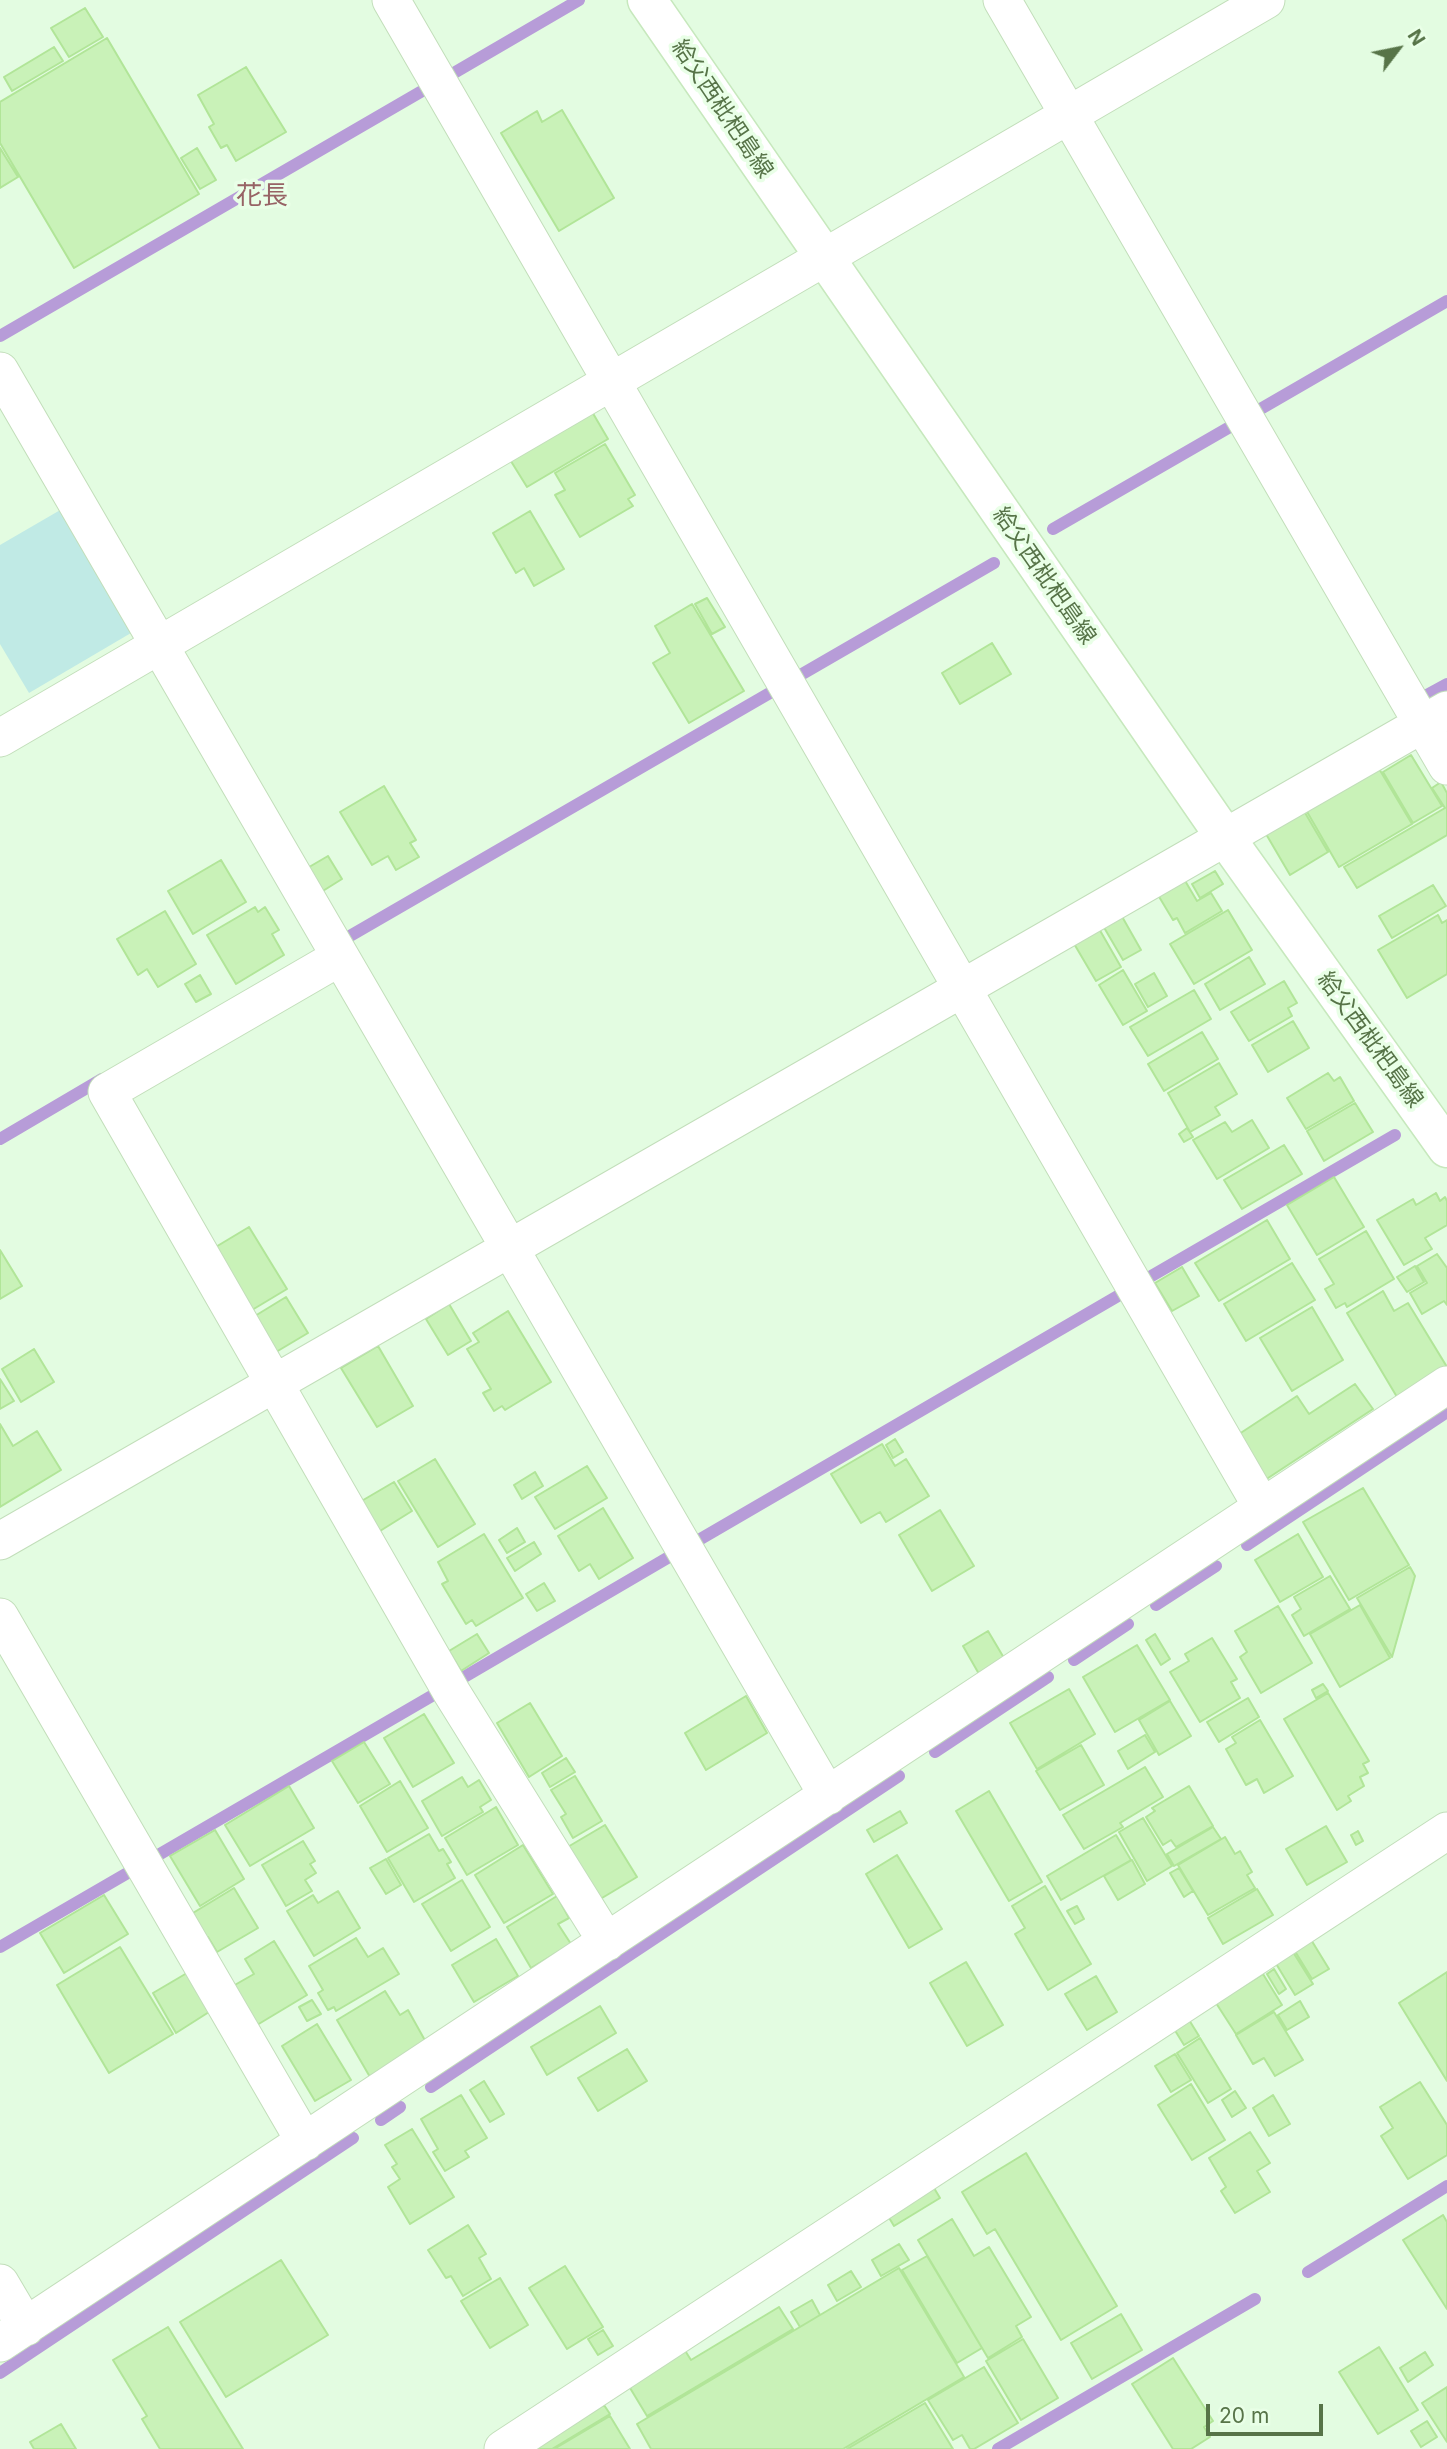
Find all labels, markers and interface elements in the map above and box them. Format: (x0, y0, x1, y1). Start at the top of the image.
north arrow (1363, 14, 1433, 84)
text: N (1403, 25, 1430, 50)
street label: 給父西枇杷島線 (666, 35, 778, 183)
district label: 花長 (236, 180, 288, 212)
street label: 給父西枇杷島線 (987, 502, 1101, 650)
street label: 給父西枇杷島線 (1312, 967, 1428, 1113)
scale bar (1209, 2390, 1326, 2434)
text: 20 m (1219, 2403, 1269, 2428)

